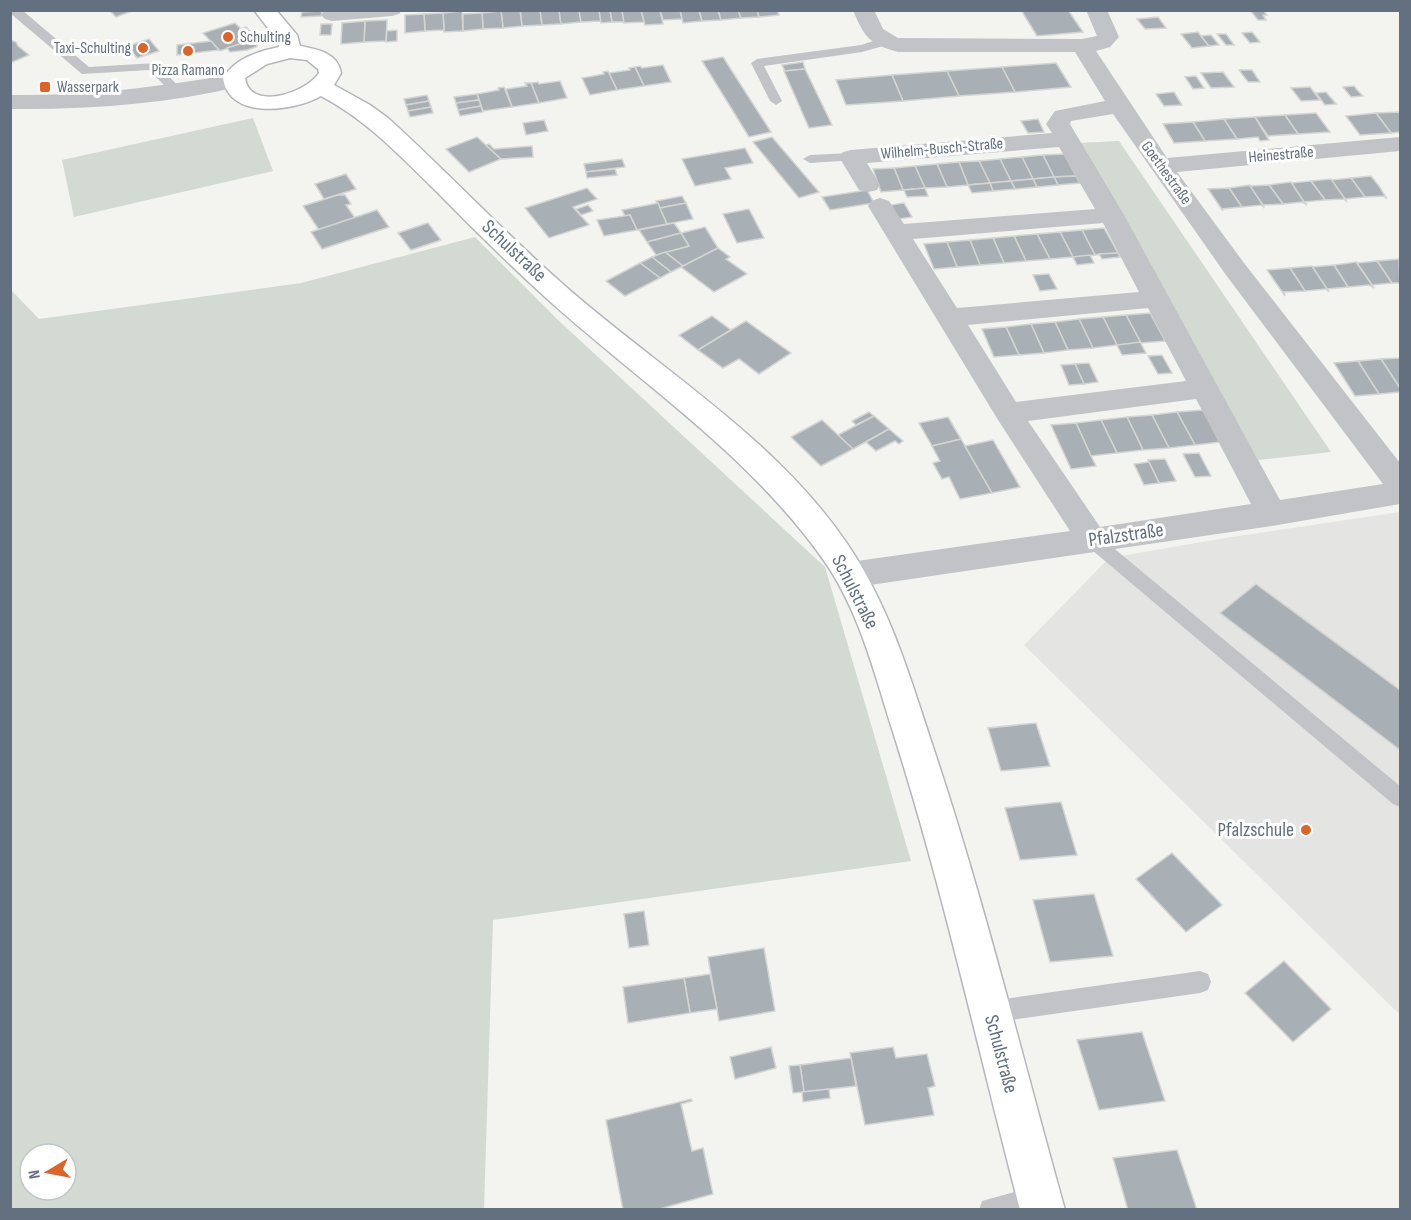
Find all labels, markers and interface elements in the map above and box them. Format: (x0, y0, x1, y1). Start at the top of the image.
place label: Schulting (240, 28, 291, 47)
marker: Schulting (221, 30, 235, 44)
place label: Taxi-Schulting (54, 39, 131, 58)
marker: Taxi-Schulting (136, 41, 150, 55)
marker: Pizza Ramano (181, 44, 195, 58)
place label: Pizza Ramano (151, 61, 225, 80)
place label: Wasserpark (57, 78, 119, 97)
marker: Wasserpark (38, 80, 52, 94)
street label: Wilhelm-Busch-Straße (880, 134, 1004, 164)
street label: Goethestraße (1137, 138, 1195, 208)
street label: Heinestraße (1248, 143, 1314, 167)
street label: Schulstraße (477, 215, 551, 287)
street label: Pfalzstraße (1087, 518, 1165, 552)
street label: Schulstraße (826, 551, 884, 633)
place label: Pfalzschule (1217, 818, 1294, 842)
marker: Pfalzschule (1299, 823, 1313, 837)
street label: Schulstraße (979, 1012, 1023, 1096)
north arrow (18, 1142, 78, 1202)
text: N (25, 1168, 45, 1180)

